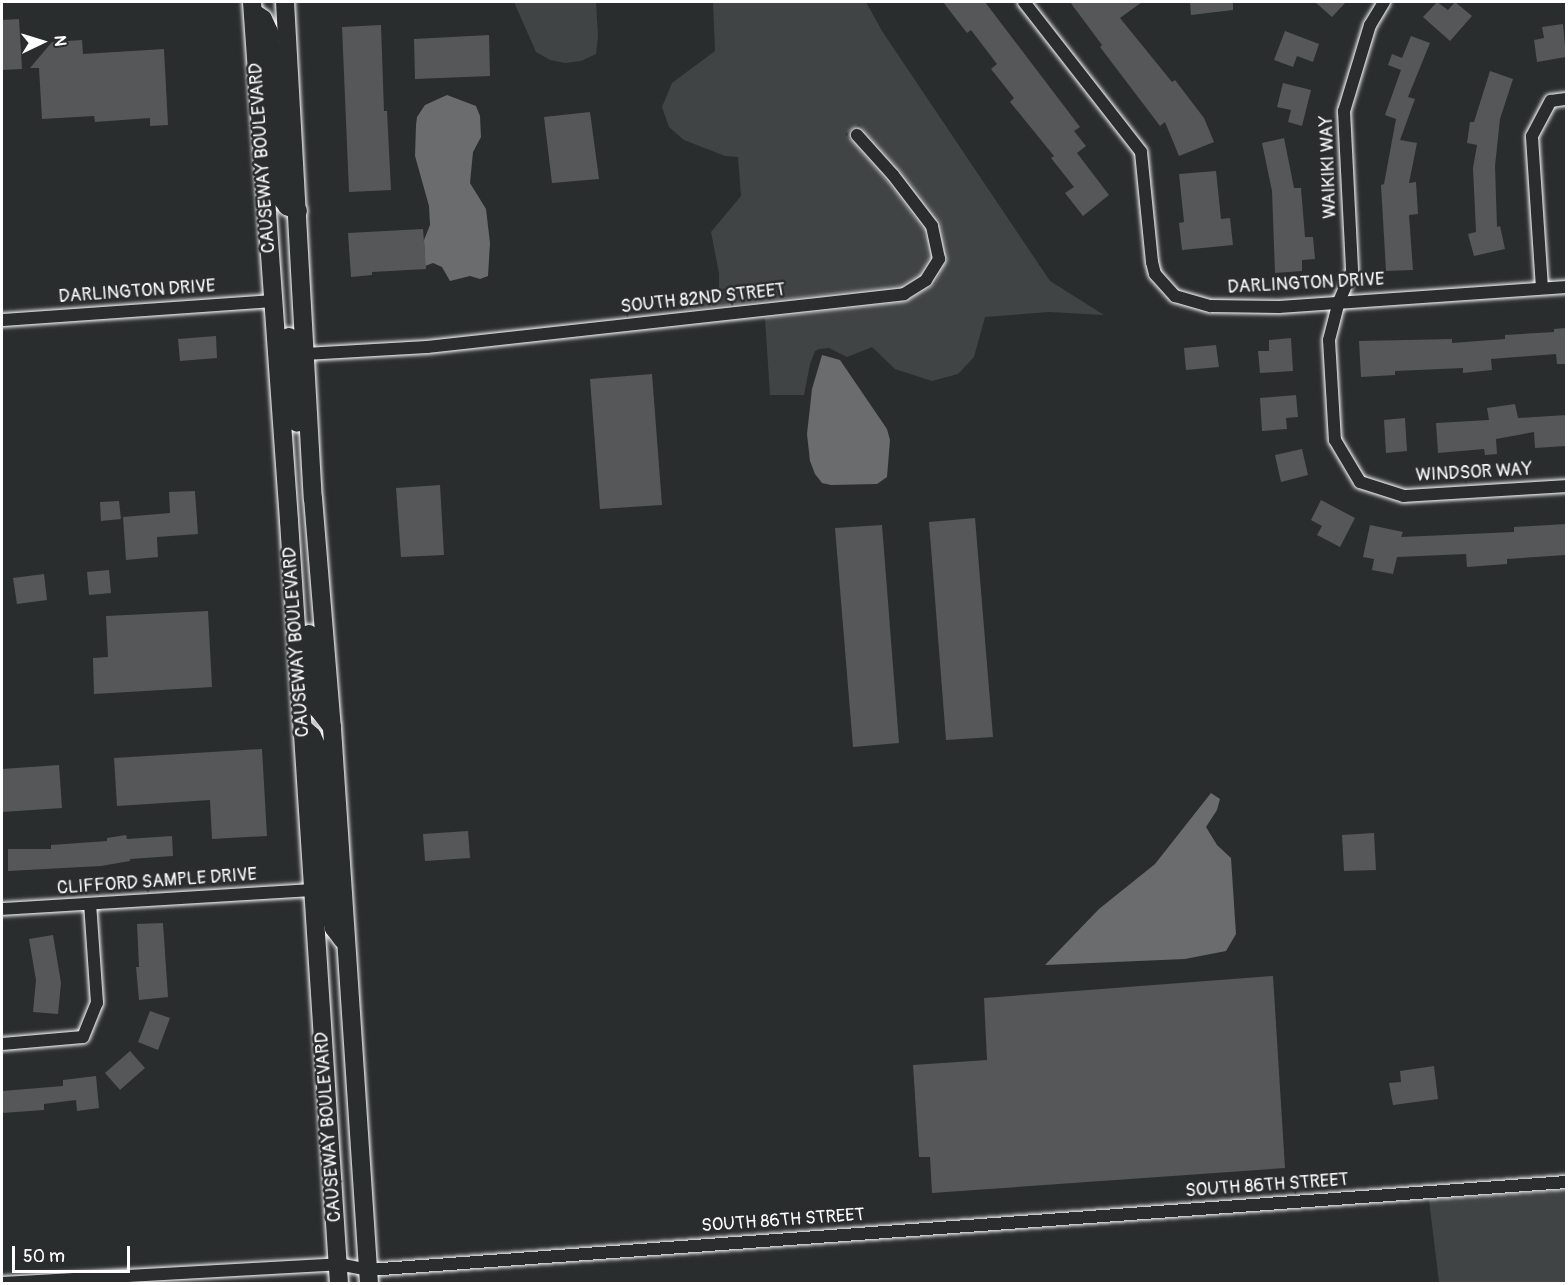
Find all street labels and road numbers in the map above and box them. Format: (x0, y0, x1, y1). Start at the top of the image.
street label: CAUSEWAY BOULEVARD (246, 62, 280, 254)
street label: WAIKIKI WAY (1316, 115, 1342, 219)
street label: DARLINGTON DRIVE (1227, 269, 1385, 299)
street label: DARLINGTON DRIVE (58, 276, 216, 308)
street label: SOUTH 82ND STREET (620, 280, 786, 318)
street label: WINDSOR WAY (1415, 459, 1533, 487)
street label: CAUSEWAY BOULEVARD (280, 546, 314, 738)
street label: CLIFFORD SAMPLE DRIVE (56, 864, 258, 900)
street label: CAUSEWAY BOULEVARD (312, 1031, 346, 1223)
street label: SOUTH 86TH STREET (1185, 1170, 1349, 1202)
street label: SOUTH 86TH STREET (701, 1205, 865, 1237)

